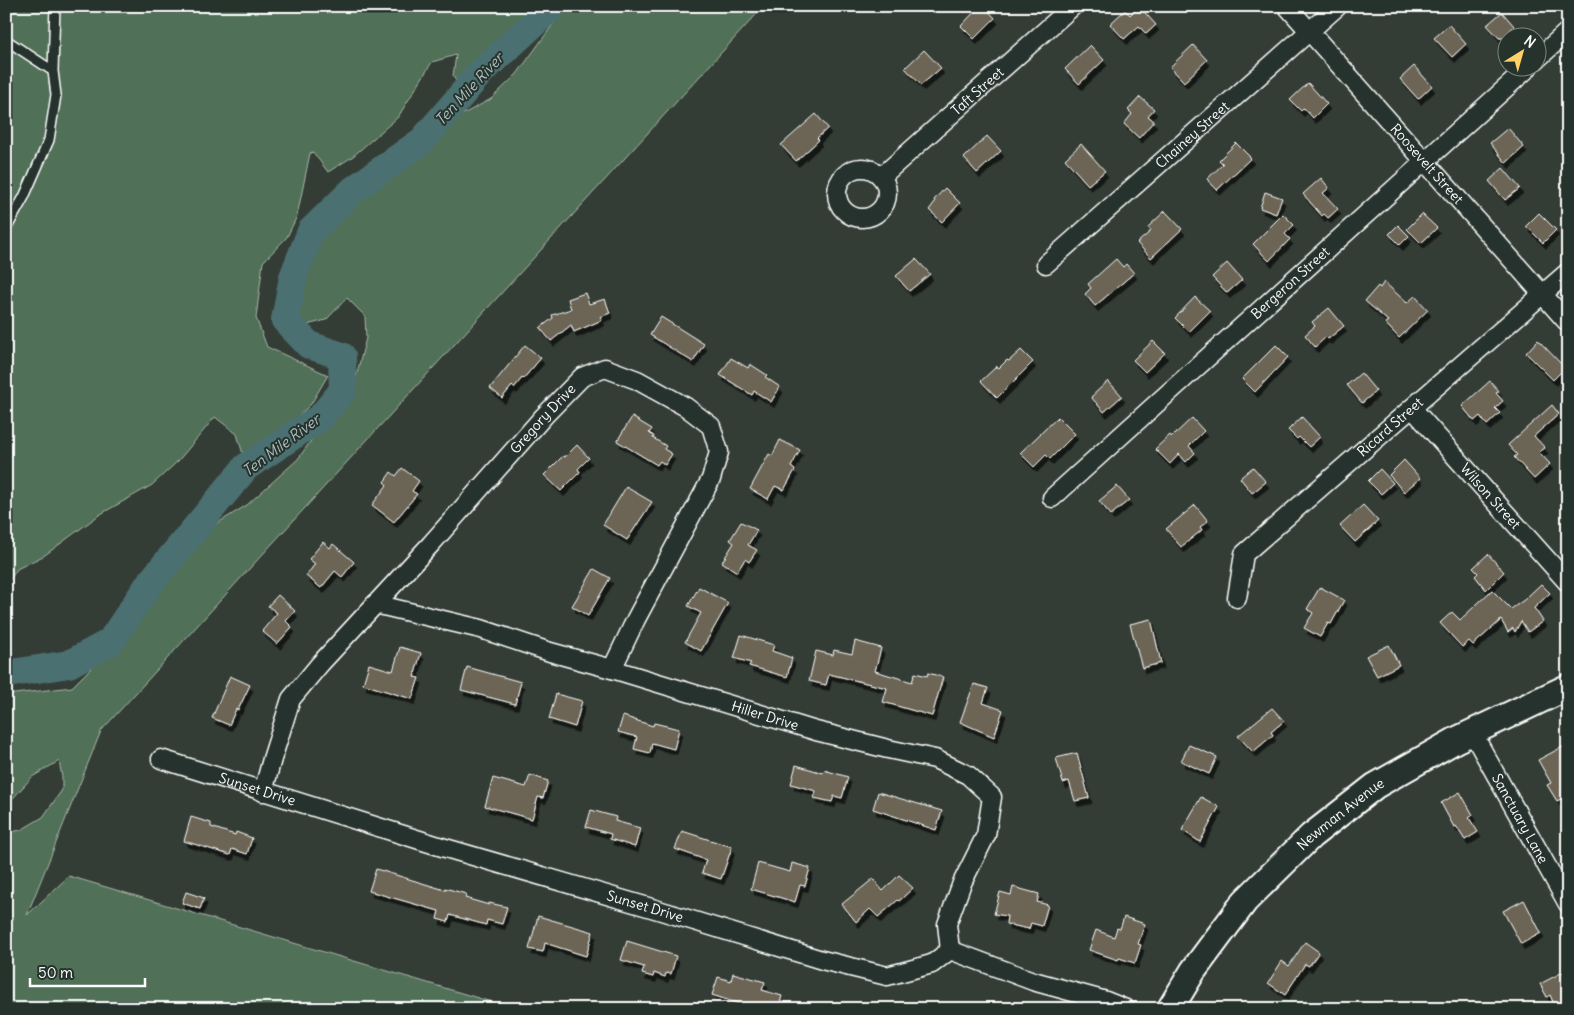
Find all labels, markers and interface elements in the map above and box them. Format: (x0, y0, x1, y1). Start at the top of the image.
north arrow (1496, 28, 1546, 78)
text: N (1521, 32, 1539, 52)
water label: Ten Mile River (431, 48, 509, 129)
street label: Taft Street (947, 63, 1008, 119)
street label: Chainey Street (1151, 97, 1233, 172)
street label: Roosevelt Street (1387, 120, 1468, 208)
street label: Bergeron Street (1247, 242, 1334, 323)
street label: Gregory Drive (506, 380, 579, 457)
street label: Ricard Street (1353, 393, 1427, 461)
water label: Ten Mile River (239, 409, 325, 480)
street label: Wilson Street (1456, 459, 1525, 533)
street label: Hiller Drive (729, 697, 801, 734)
street label: Sunset Drive (217, 769, 298, 810)
street label: Sanctuary Lane (1488, 770, 1552, 867)
street label: Newman Avenue (1293, 774, 1387, 854)
street label: Sunset Drive (605, 886, 686, 926)
scale bar (30, 955, 145, 987)
text: 50 m (38, 963, 73, 982)

